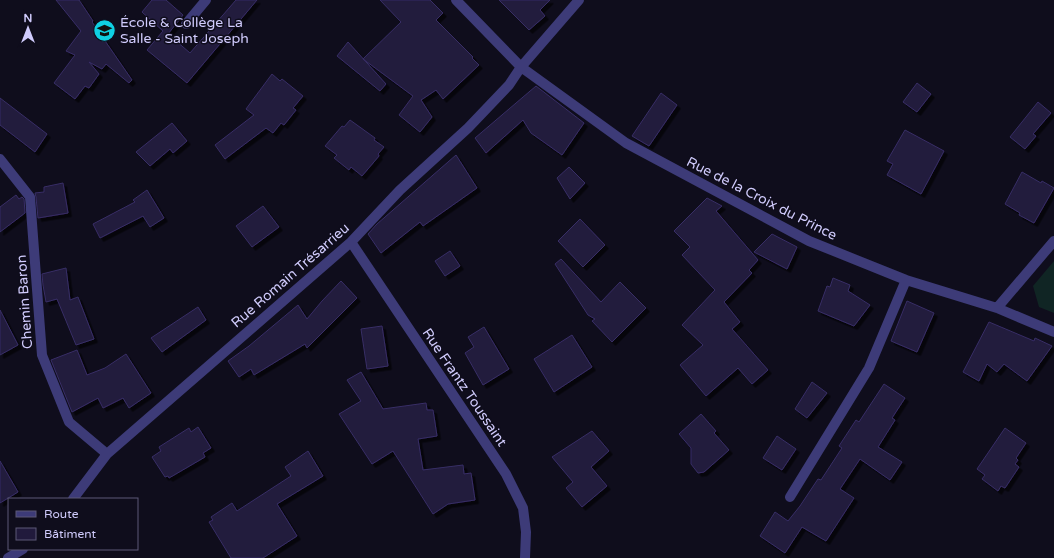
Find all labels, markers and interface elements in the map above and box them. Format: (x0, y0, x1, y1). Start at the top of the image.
north arrow (8, 8, 48, 48)
text: N (24, 12, 32, 25)
place label: École & Collège La Salle - Saint Joseph (120, 14, 249, 47)
school or university icon: École & Collège La Salle - Saint Joseph (91, 17, 117, 43)
street label: Rue de la Croix du Prince (684, 153, 840, 244)
street label: Rue Romain Trésarrieu (228, 219, 353, 331)
street label: Chemin Baron (13, 254, 36, 350)
street label: Rue Frantz Toussaint (419, 325, 511, 450)
legend (8, 498, 138, 550)
text: Route (44, 507, 79, 521)
text: Bâtiment (44, 527, 96, 541)

